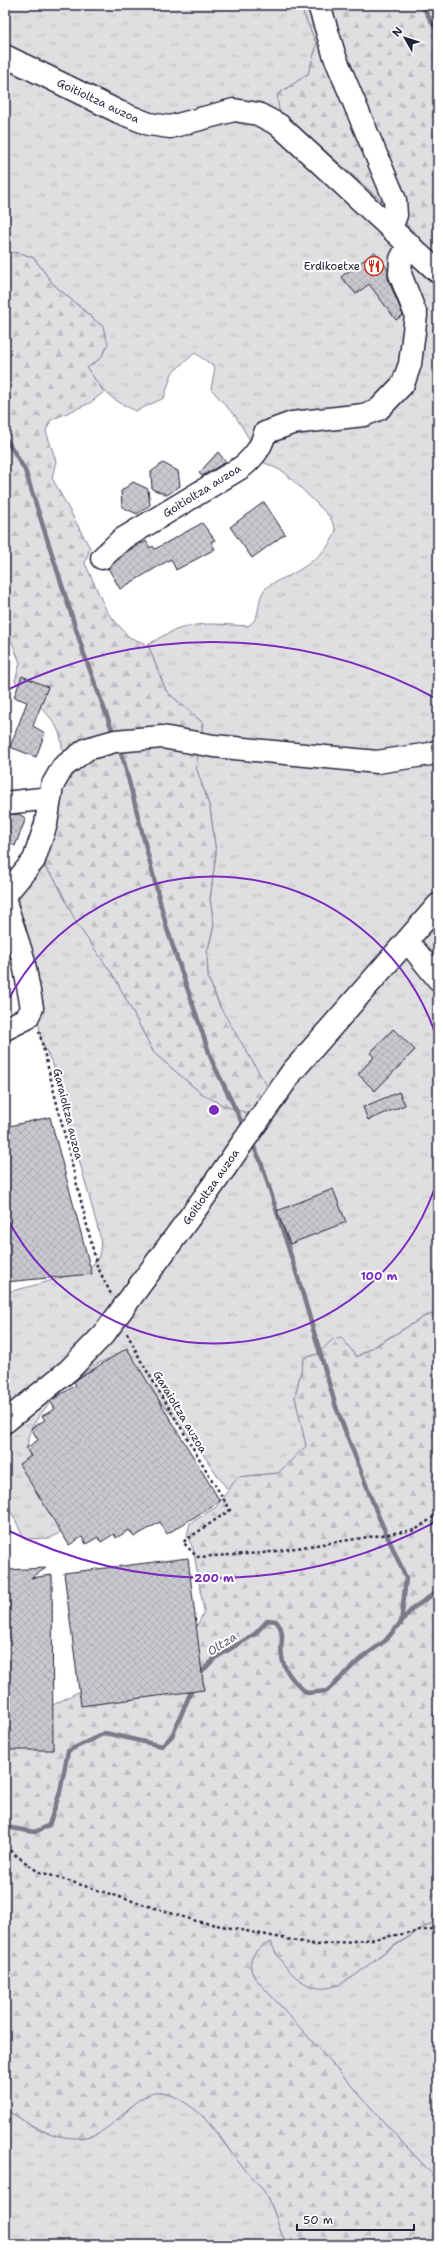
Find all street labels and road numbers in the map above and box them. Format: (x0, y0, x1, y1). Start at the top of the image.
street label: Goitioltza auzoa (54, 75, 142, 127)
street label: Goitioltza auzoa (160, 461, 244, 521)
street label: Garaioltza auzoa (49, 1067, 87, 1161)
street label: Goitioltza auzoa (179, 1146, 243, 1228)
street label: Garaioltza auzoa (150, 1368, 211, 1456)

